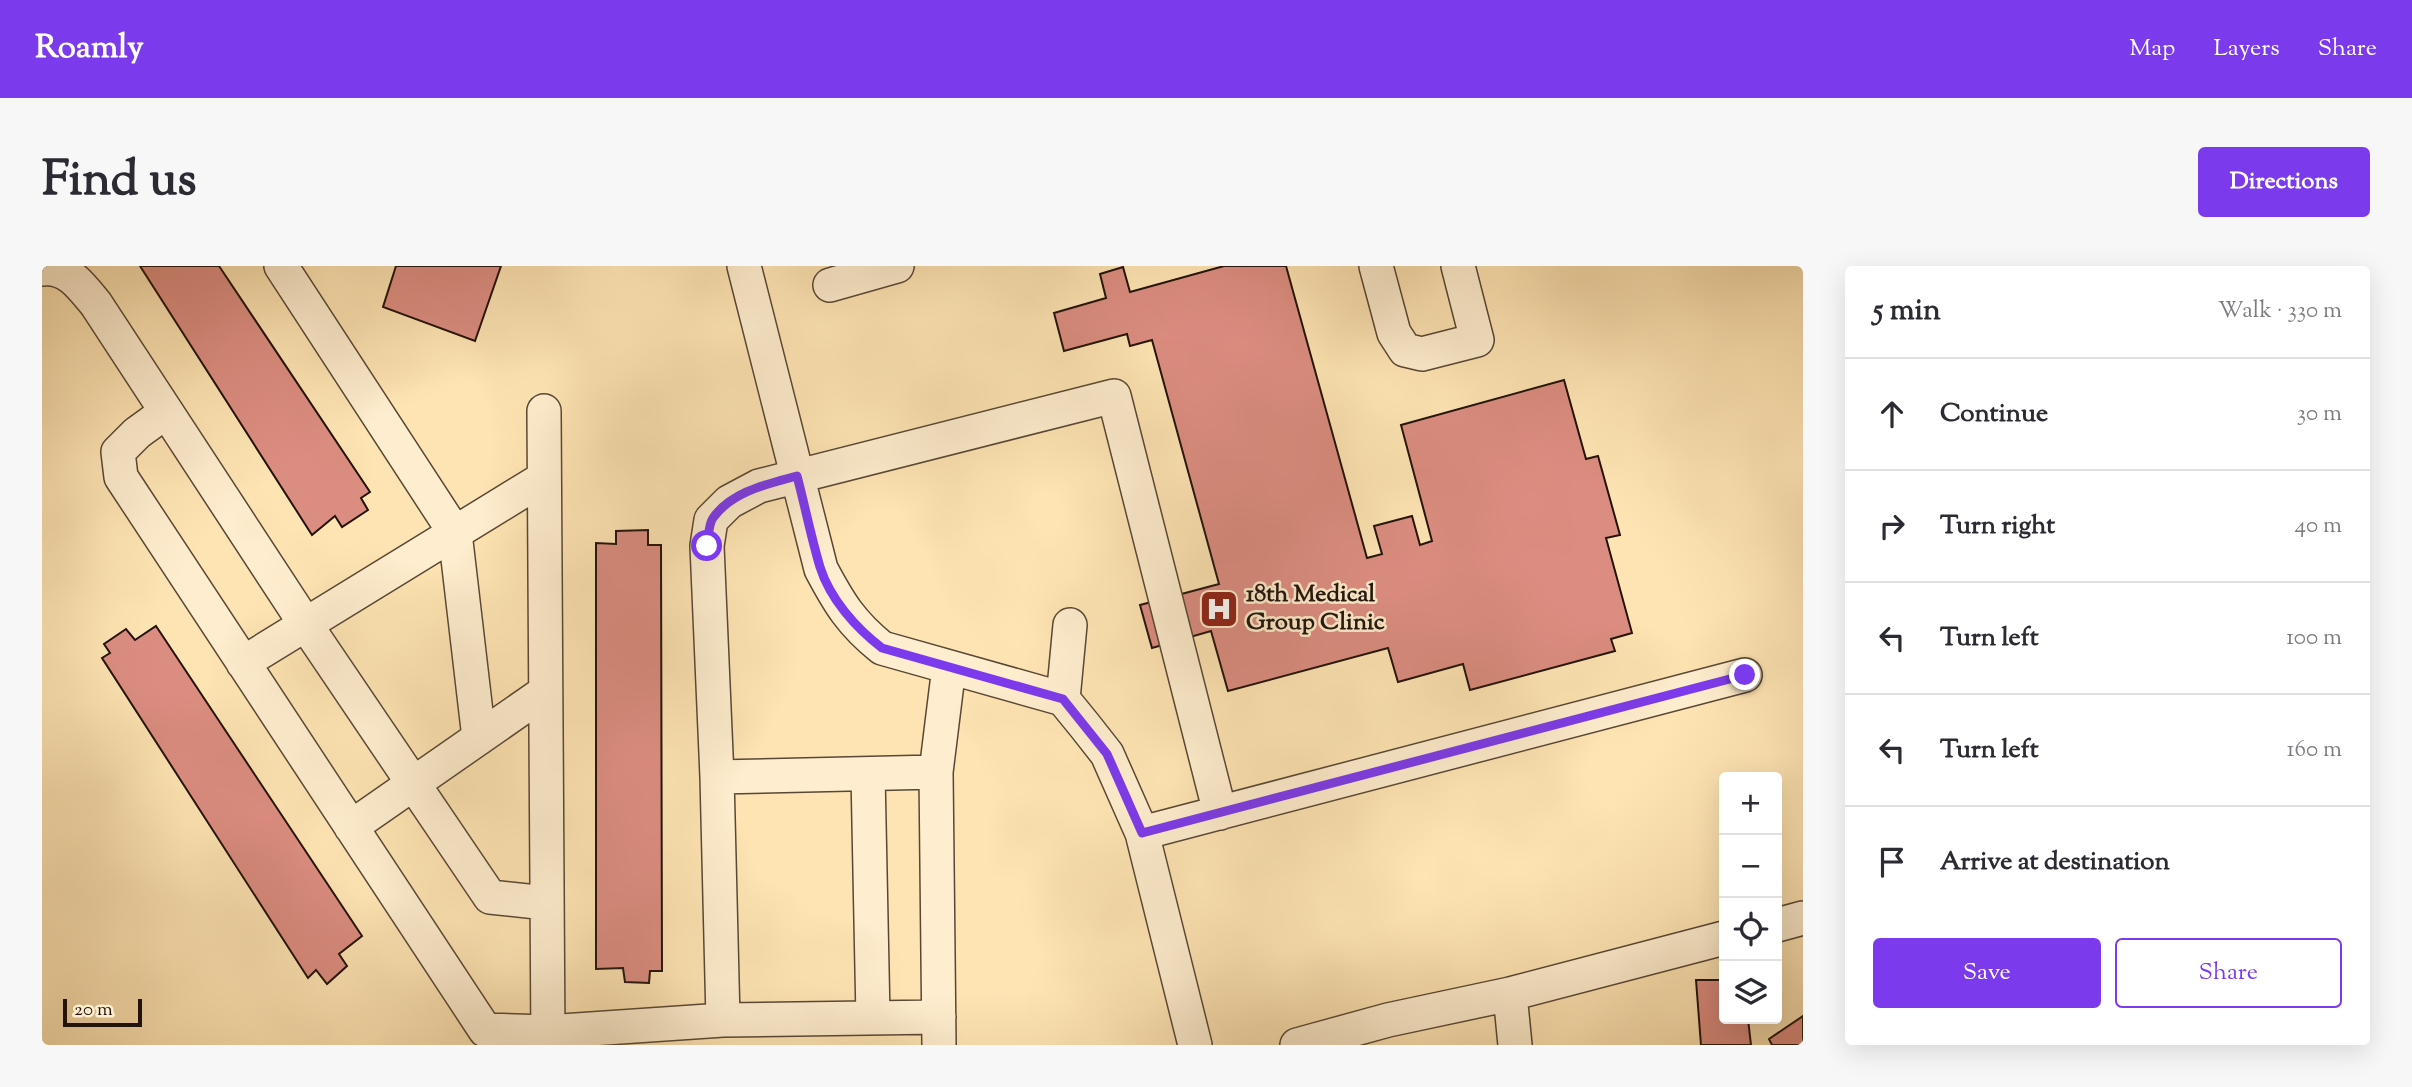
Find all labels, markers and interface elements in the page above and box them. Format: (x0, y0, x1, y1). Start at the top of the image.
text: Roamly (35, 25, 144, 73)
text: Map (2129, 32, 2175, 66)
text: Layers (2213, 32, 2280, 66)
text: Share (2318, 32, 2377, 66)
text: Find us (42, 147, 196, 217)
button: Directions (2198, 147, 2370, 217)
text: 5 min (1873, 290, 1941, 333)
text: Walk · 330 m (2218, 295, 2342, 328)
icon: ahead (1873, 395, 1911, 433)
text: Continue (1940, 396, 2048, 433)
text: 30 m (2297, 398, 2342, 431)
icon: right (1873, 507, 1911, 545)
text: Turn right (1940, 508, 2055, 545)
text: 40 m (2295, 510, 2342, 543)
route start (691, 530, 722, 561)
place label: 18th Medical Group Clinic (1246, 578, 1385, 640)
hospital icon: 18th Medical Group Clinic (1198, 588, 1240, 630)
icon: left (1873, 619, 1911, 657)
text: Turn left (1940, 620, 2039, 657)
text: 100 m (2286, 622, 2342, 655)
route end (1729, 659, 1760, 690)
icon: left (1873, 731, 1911, 769)
text: Turn left (1940, 732, 2039, 769)
text: 160 m (2287, 734, 2342, 767)
map controls (1719, 772, 1782, 1024)
button: + (1719, 772, 1782, 835)
button: − (1719, 835, 1782, 898)
icon: arrive (1873, 843, 1911, 881)
text: Arrive at destination (1940, 844, 2170, 881)
button: locate (1719, 898, 1782, 961)
button: Save (1873, 938, 2101, 1008)
button: Share (2115, 938, 2342, 1008)
button: layers (1719, 961, 1782, 1024)
scale bar (63, 996, 142, 1028)
text: 20 m (74, 997, 113, 1024)

